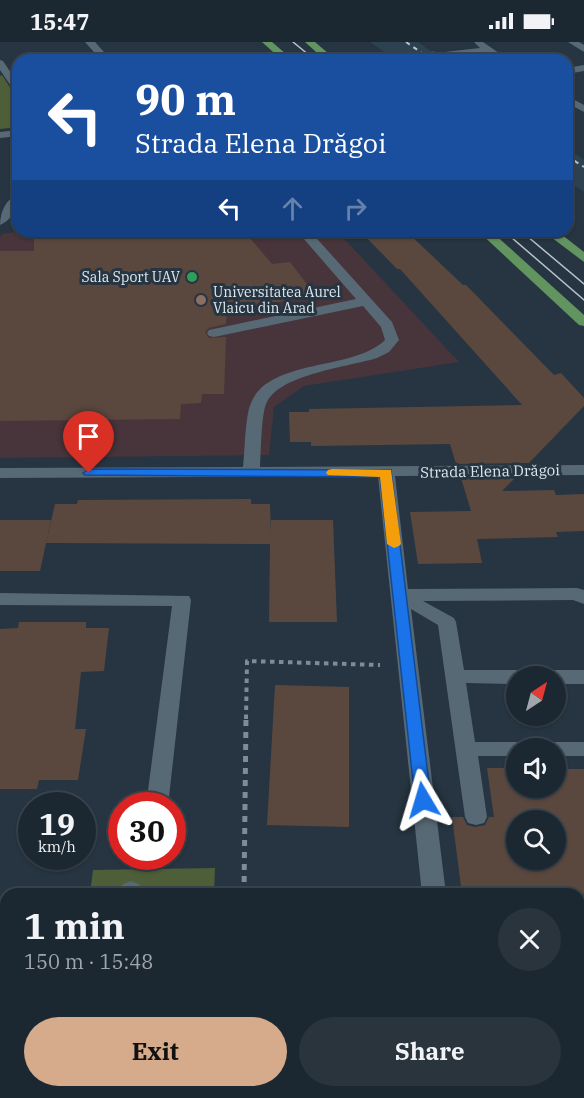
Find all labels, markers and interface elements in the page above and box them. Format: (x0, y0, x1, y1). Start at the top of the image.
text: 15:47 (30, 7, 89, 36)
text: 90 m (135, 72, 236, 127)
icon: left (36, 78, 114, 156)
text: Strada Elena Drăgoi (135, 125, 387, 160)
icon: left (213, 192, 246, 225)
icon: ahead (276, 192, 309, 225)
icon: right (339, 192, 372, 225)
place label: Sala Sport UAV (82, 268, 180, 286)
marker: Sala Sport UAV (185, 270, 199, 284)
place label: Universitatea Aurel Vlaicu din Arad (213, 283, 341, 317)
marker: Universitatea Aurel Vlaicu din Arad (194, 293, 208, 307)
pin (63, 411, 114, 473)
icon: arrive (72, 420, 105, 453)
street label: Strada Elena Drăgoi (420, 460, 560, 482)
north arrow (506, 666, 566, 726)
map controls (506, 666, 566, 870)
button: sound (506, 738, 566, 798)
position arrow (391, 768, 455, 832)
speed limit sign: 30 (108, 792, 186, 870)
text: 19 (39, 804, 75, 843)
button: search (506, 810, 566, 870)
text: km/h (38, 837, 76, 856)
text: 1 min (24, 902, 125, 949)
button: close (498, 908, 561, 971)
text: 150 m · 15:48 (24, 948, 153, 975)
button: Exit (24, 1017, 287, 1086)
button: Share (299, 1017, 561, 1086)

